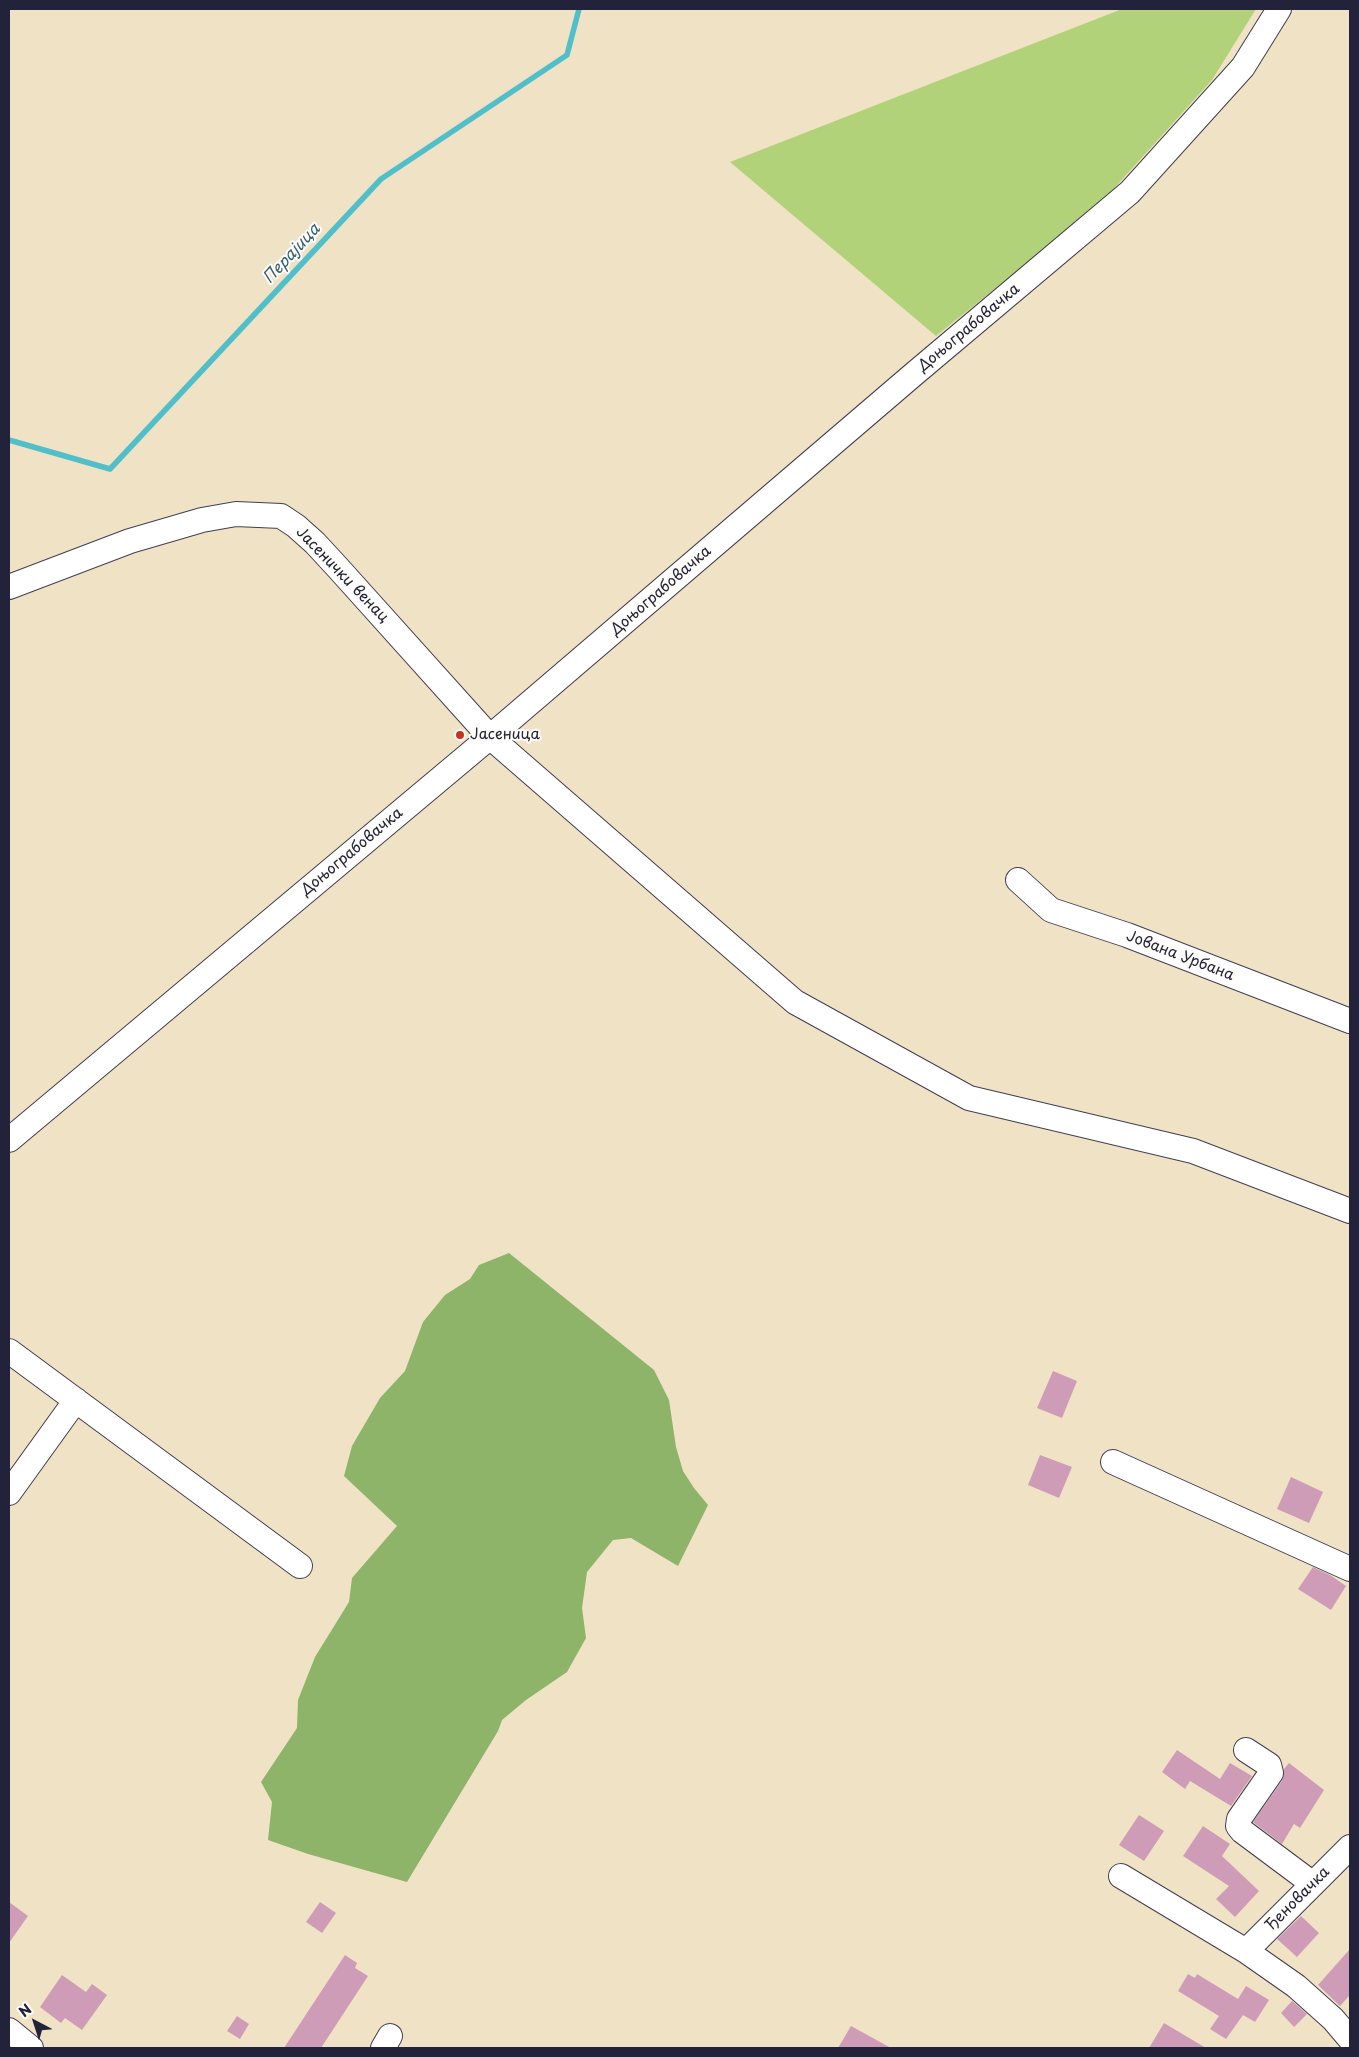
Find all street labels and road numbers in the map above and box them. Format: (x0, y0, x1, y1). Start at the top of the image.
street label: Доњограбовачка (914, 280, 1024, 376)
street label: Јасенички венац (292, 523, 392, 627)
street label: Доњограбовачка (607, 542, 715, 640)
street label: Доњограбовачка (297, 804, 407, 900)
street label: Јована Урбана (1124, 927, 1236, 985)
street label: Ђеновачка (1262, 1863, 1334, 1935)

